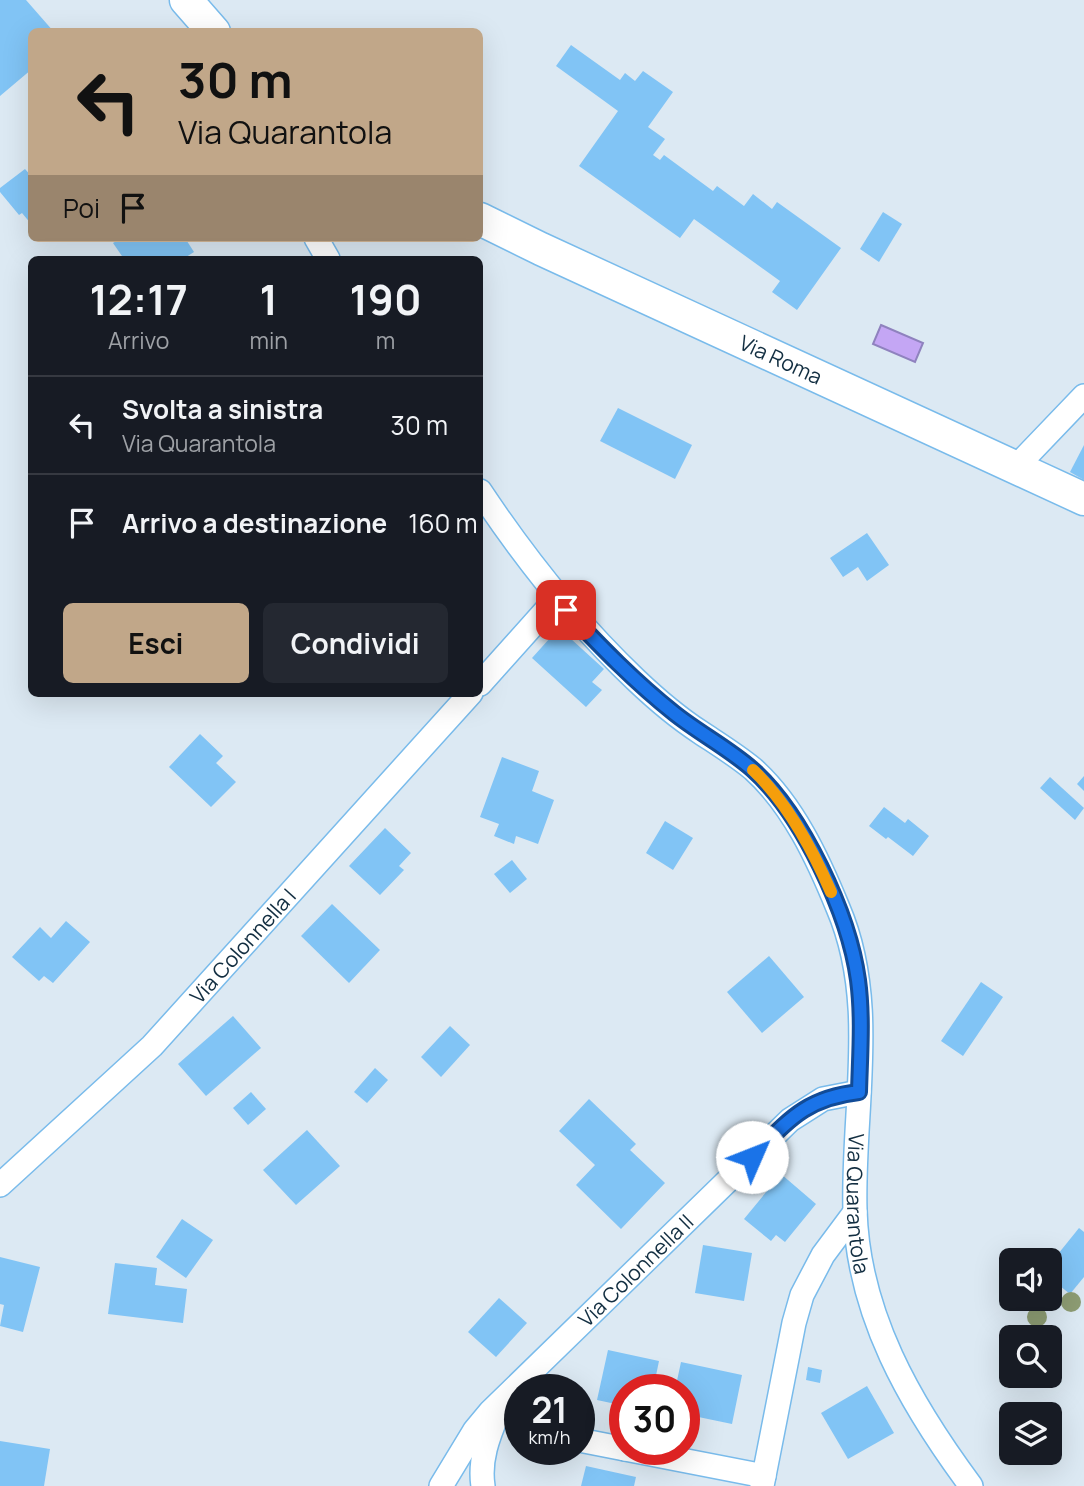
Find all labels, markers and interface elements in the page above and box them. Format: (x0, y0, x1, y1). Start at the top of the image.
text: 30 m (178, 46, 293, 113)
icon: left (63, 56, 154, 147)
text: Via Quarantola (178, 110, 392, 154)
icon: arrive (114, 189, 152, 227)
text: Poi (63, 190, 100, 226)
text: 12:17 (89, 270, 188, 328)
text: 1 (260, 270, 278, 328)
text: 190 (349, 270, 422, 328)
text: Arrivo (108, 324, 169, 356)
text: min (249, 324, 288, 356)
text: m (376, 324, 395, 356)
street label: Via Roma (735, 328, 827, 391)
text: Svolta a sinistra (122, 391, 323, 427)
icon: left (63, 406, 101, 444)
text: 30 m (391, 407, 448, 443)
text: Via Quarantola (122, 427, 276, 459)
icon: arrive (63, 504, 101, 542)
text: Arrivo a destinazione (122, 505, 387, 541)
text: 160 m (408, 505, 478, 541)
pin (536, 580, 596, 640)
icon: arrive (547, 591, 585, 629)
button: Esci (63, 603, 249, 683)
button: Condividi (263, 603, 448, 683)
street label: Via Colonnella I (183, 882, 302, 1009)
position arrow (715, 1120, 789, 1194)
street label: Via Quarantola (841, 1133, 877, 1276)
street label: Via Colonnella II (572, 1208, 699, 1333)
map controls (999, 1248, 1062, 1465)
button: sound (999, 1248, 1062, 1311)
button: search (999, 1325, 1062, 1388)
speed limit sign: 30 (609, 1374, 700, 1465)
text: 21 (531, 1386, 568, 1434)
button: layers (999, 1402, 1062, 1465)
text: km/h (529, 1425, 570, 1449)

